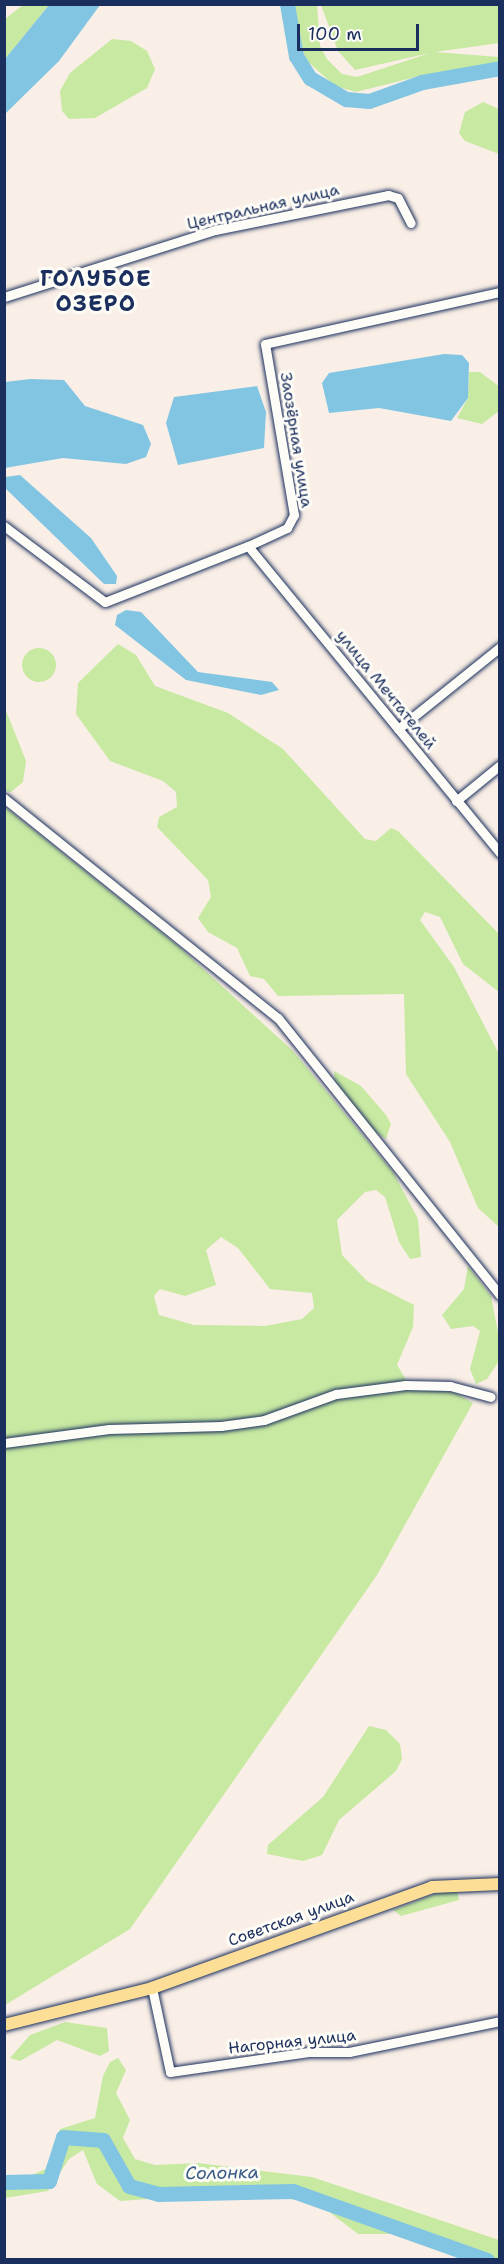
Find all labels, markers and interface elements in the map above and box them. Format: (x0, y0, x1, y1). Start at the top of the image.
scale bar (300, 12, 422, 50)
text: 100 m (308, 22, 362, 46)
street label: Центральная улица (185, 180, 341, 234)
district label: ГОЛУБОЕ ОЗЕРО (40, 265, 152, 316)
street label: Заозёрная улица (276, 371, 316, 509)
street label: улица Мечтателей (332, 626, 440, 754)
street label: Советская улица (226, 1887, 356, 1951)
street label: Нагорная улица (227, 2026, 357, 2058)
water label: Солонка (185, 2162, 259, 2184)

